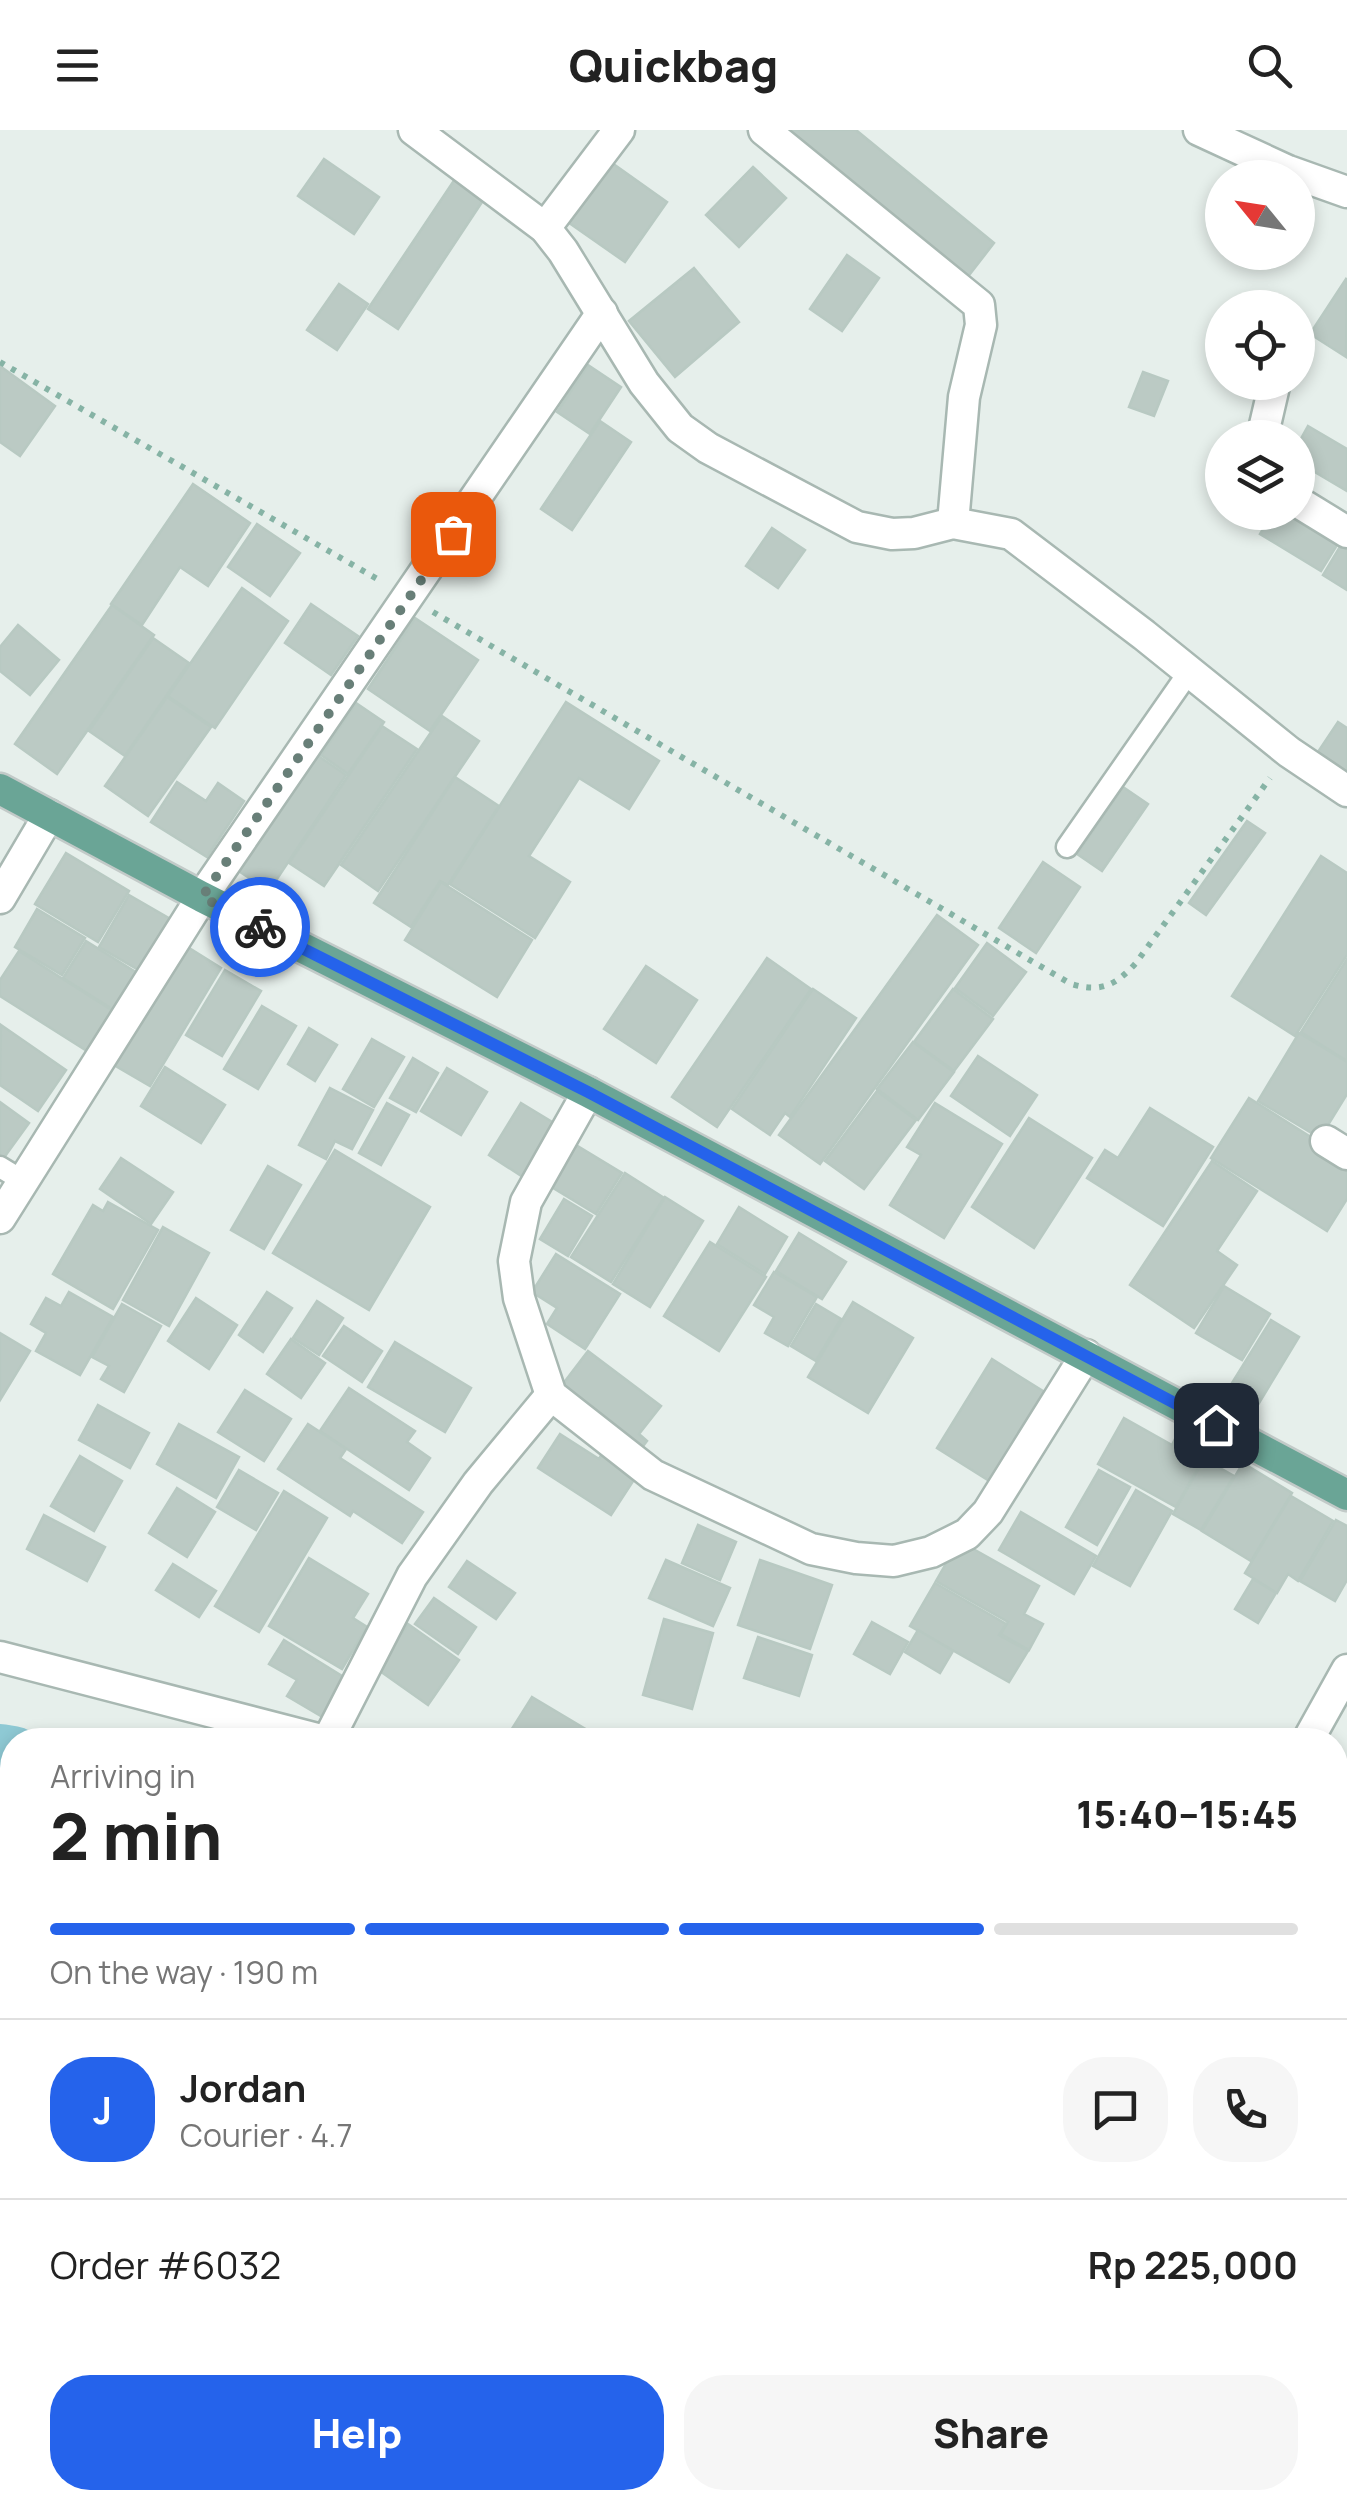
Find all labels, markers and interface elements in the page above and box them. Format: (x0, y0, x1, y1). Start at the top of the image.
text: Quickbag (569, 34, 778, 96)
icon: menu (50, 38, 105, 93)
icon: search (1242, 38, 1297, 93)
north arrow (1205, 160, 1315, 270)
map controls (1205, 160, 1315, 530)
button: locate (1205, 290, 1315, 400)
button: layers (1205, 420, 1315, 530)
pin (411, 492, 496, 577)
icon: bag (426, 507, 481, 562)
courier (210, 877, 310, 977)
icon: bike (233, 900, 288, 955)
pin (1174, 1383, 1259, 1468)
icon: home (1189, 1398, 1244, 1453)
text: Arriving in (50, 1754, 195, 1798)
text: 15:40–15:45 (1076, 1787, 1298, 1839)
text: 2 min (50, 1791, 222, 1880)
text: On the way · 190 m (50, 1950, 318, 1994)
button: chat (1063, 2057, 1168, 2162)
button: phone (1193, 2057, 1298, 2162)
text: Jordan (180, 2061, 306, 2113)
text: J (93, 2083, 112, 2135)
text: Courier · 4.7 (180, 2113, 353, 2157)
text: Order #6032 (50, 2238, 281, 2290)
text: Rp 225,000 (1088, 2238, 1298, 2290)
button: Help (50, 2375, 664, 2490)
button: Share (684, 2375, 1298, 2490)

